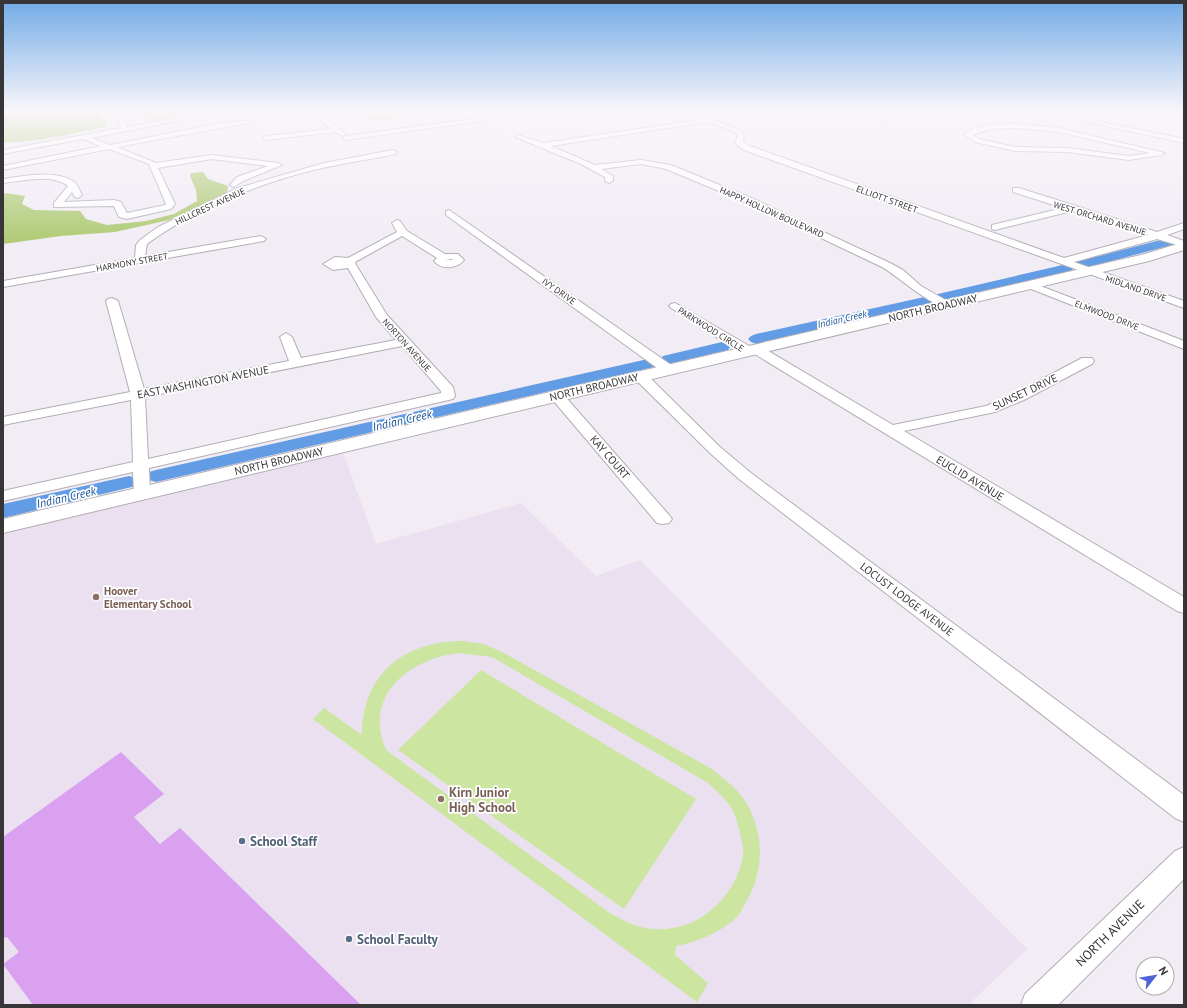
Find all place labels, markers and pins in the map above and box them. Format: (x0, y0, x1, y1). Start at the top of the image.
place label: Hoover Elementary School (104, 584, 192, 611)
marker: Hoover Elementary School (91, 592, 101, 602)
place label: Kirn Junior High School (449, 784, 516, 816)
marker: Kirn Junior High School (436, 794, 446, 804)
place label: School Staff (250, 833, 318, 850)
marker: School Staff (237, 836, 247, 846)
place label: School Faculty (357, 931, 438, 948)
marker: School Faculty (344, 934, 354, 944)

